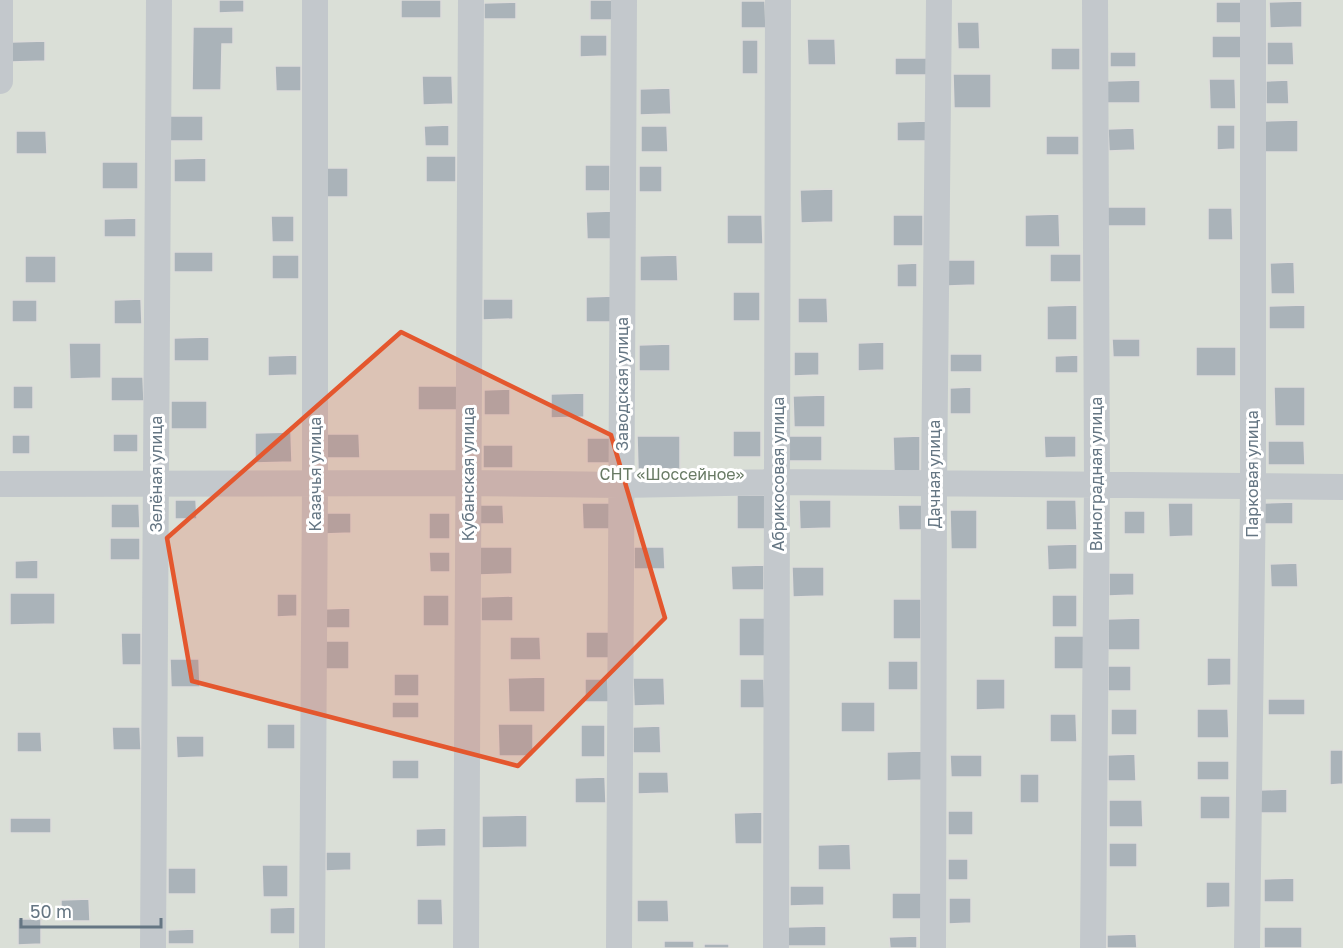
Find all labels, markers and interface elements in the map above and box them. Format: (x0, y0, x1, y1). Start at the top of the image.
street label: Заводская улица (612, 317, 632, 451)
street label: Абрикосовая улица (768, 397, 788, 551)
street label: Виноградная улица (1086, 397, 1106, 551)
street label: Кубанская улица (458, 407, 478, 541)
street label: Парковая улица (1242, 410, 1262, 538)
street label: Зелёная улица (146, 416, 166, 532)
street label: Казачья улица (305, 417, 325, 531)
street label: Дачная улица (924, 420, 944, 528)
park label: СНТ «Шоссейное» (600, 464, 745, 484)
scale bar (21, 891, 160, 929)
text: 50 m (30, 900, 72, 922)

